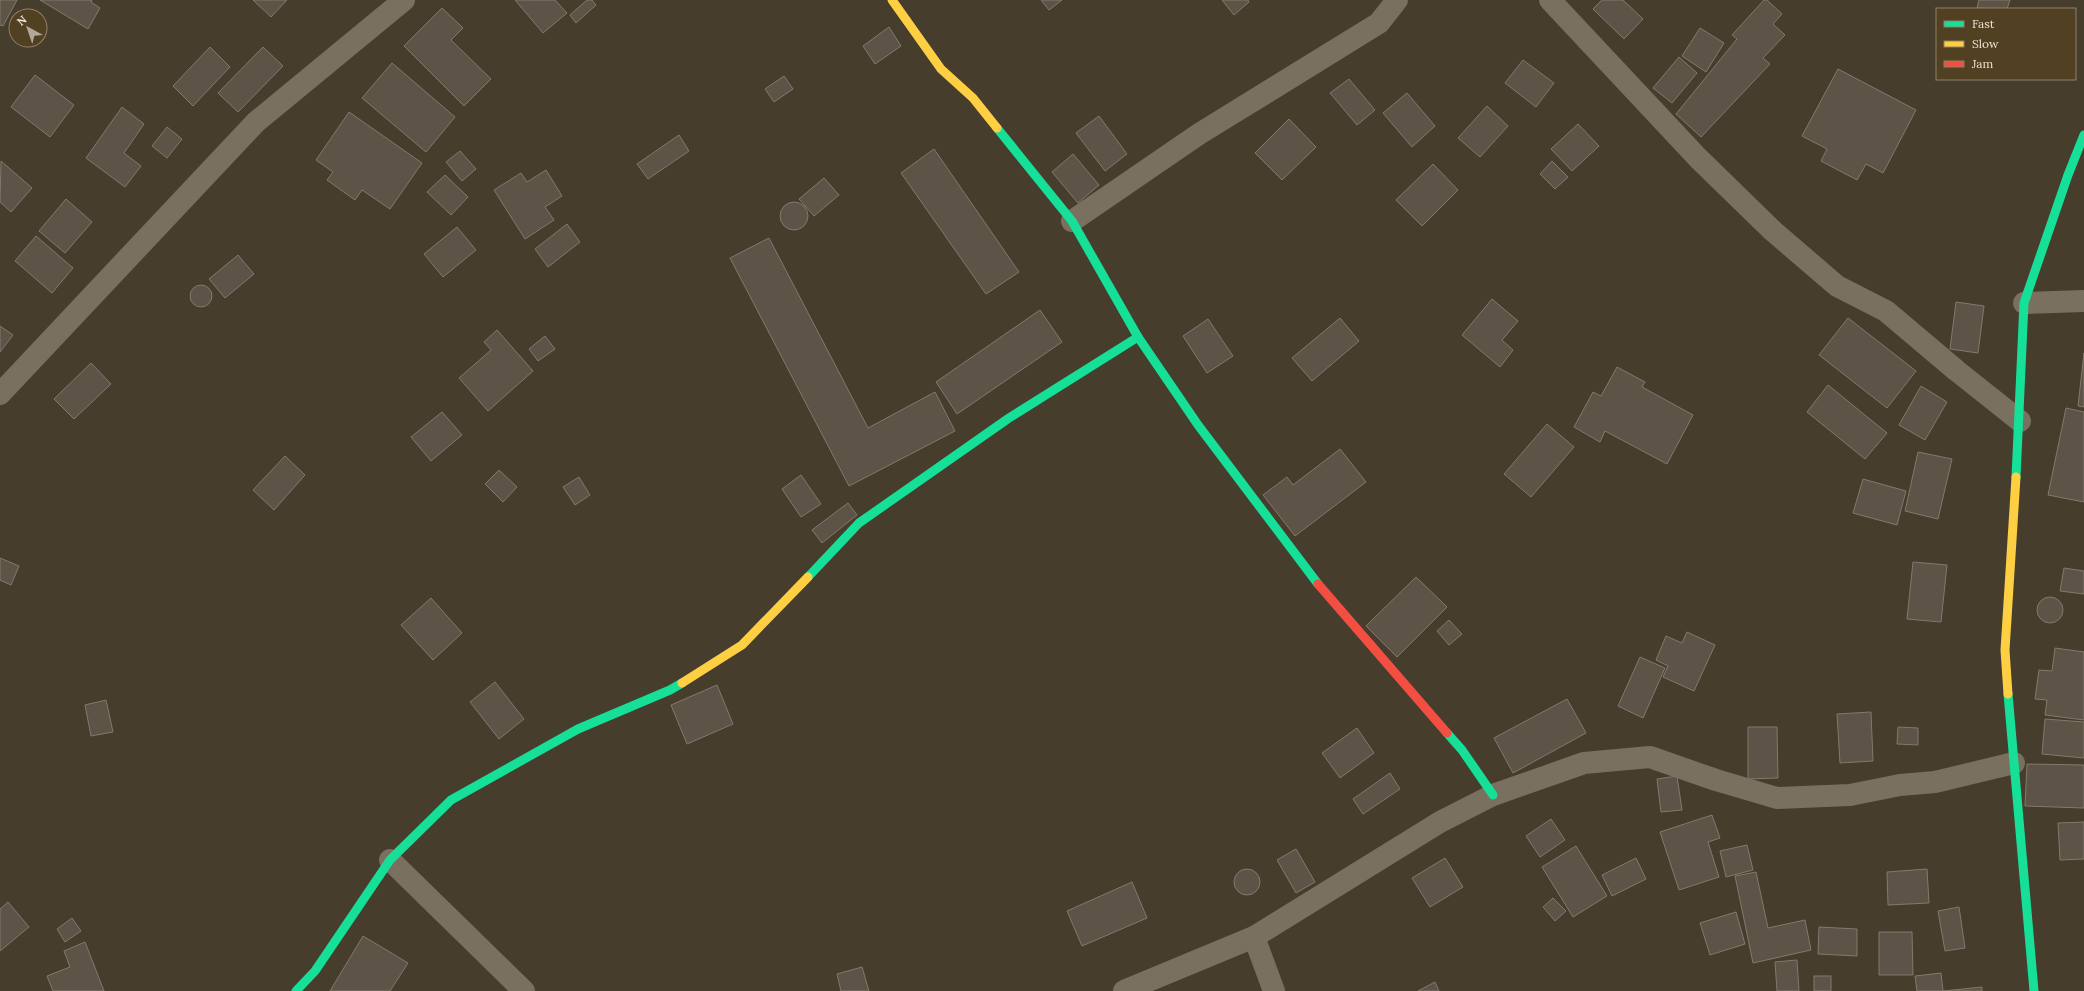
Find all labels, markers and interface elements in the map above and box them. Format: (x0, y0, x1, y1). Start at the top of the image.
north arrow (8, 8, 48, 48)
legend (1936, 8, 2076, 80)
text: N (14, 12, 30, 28)
text: Fast (1972, 16, 1995, 31)
text: Slow (1972, 36, 1999, 51)
text: Jam (1971, 56, 1993, 71)

